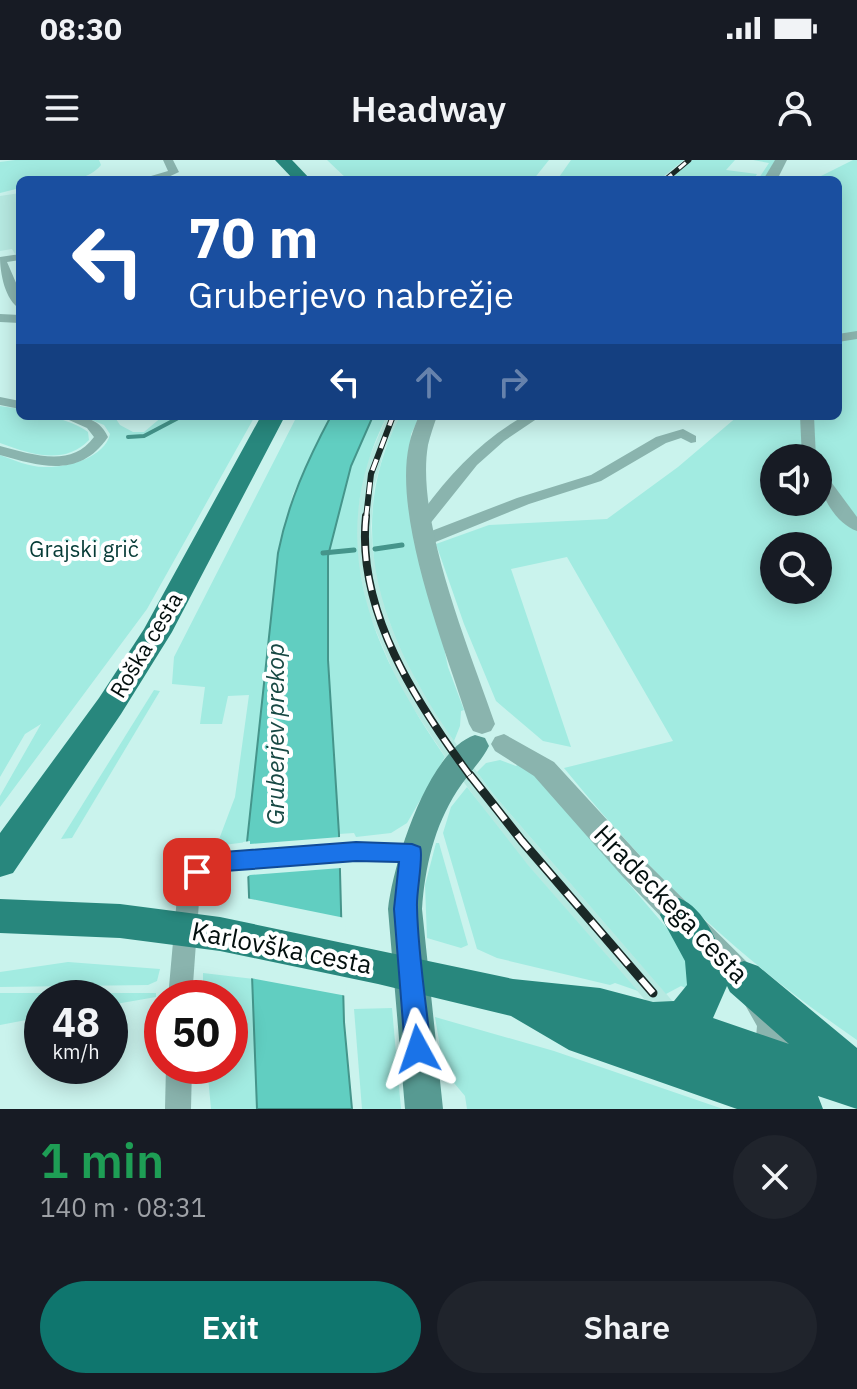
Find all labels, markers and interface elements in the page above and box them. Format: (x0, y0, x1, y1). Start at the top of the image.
text: 08:30 (40, 9, 122, 48)
text: Headway (351, 85, 506, 132)
icon: menu (40, 86, 84, 130)
icon: person (773, 86, 817, 130)
text: 70 m (188, 201, 318, 273)
icon: left (56, 208, 160, 312)
text: Gruberjevo nabrežje (188, 271, 514, 318)
icon: left (323, 360, 367, 404)
icon: ahead (407, 360, 451, 404)
icon: right (491, 360, 535, 404)
map controls (760, 444, 832, 604)
button: sound (760, 444, 832, 516)
button: search (760, 532, 832, 604)
park label: Grajski grič (29, 534, 139, 563)
street label: Roška cesta (103, 586, 189, 703)
water label: Gruberjev prekop (259, 643, 291, 825)
street label: Hradeckega cesta (587, 817, 756, 990)
pin (163, 838, 231, 906)
icon: arrive (175, 850, 219, 894)
street label: Karlovška cesta (189, 913, 375, 981)
speed limit sign: 50 (144, 980, 248, 1084)
text: 48 (52, 996, 100, 1048)
position arrow (376, 1007, 460, 1091)
text: km/h (52, 1038, 100, 1065)
text: 1 min (40, 1129, 164, 1191)
button: close (733, 1135, 817, 1219)
text: 140 m · 08:31 (40, 1190, 206, 1224)
button: Exit (40, 1281, 421, 1373)
button: Share (437, 1281, 817, 1373)

